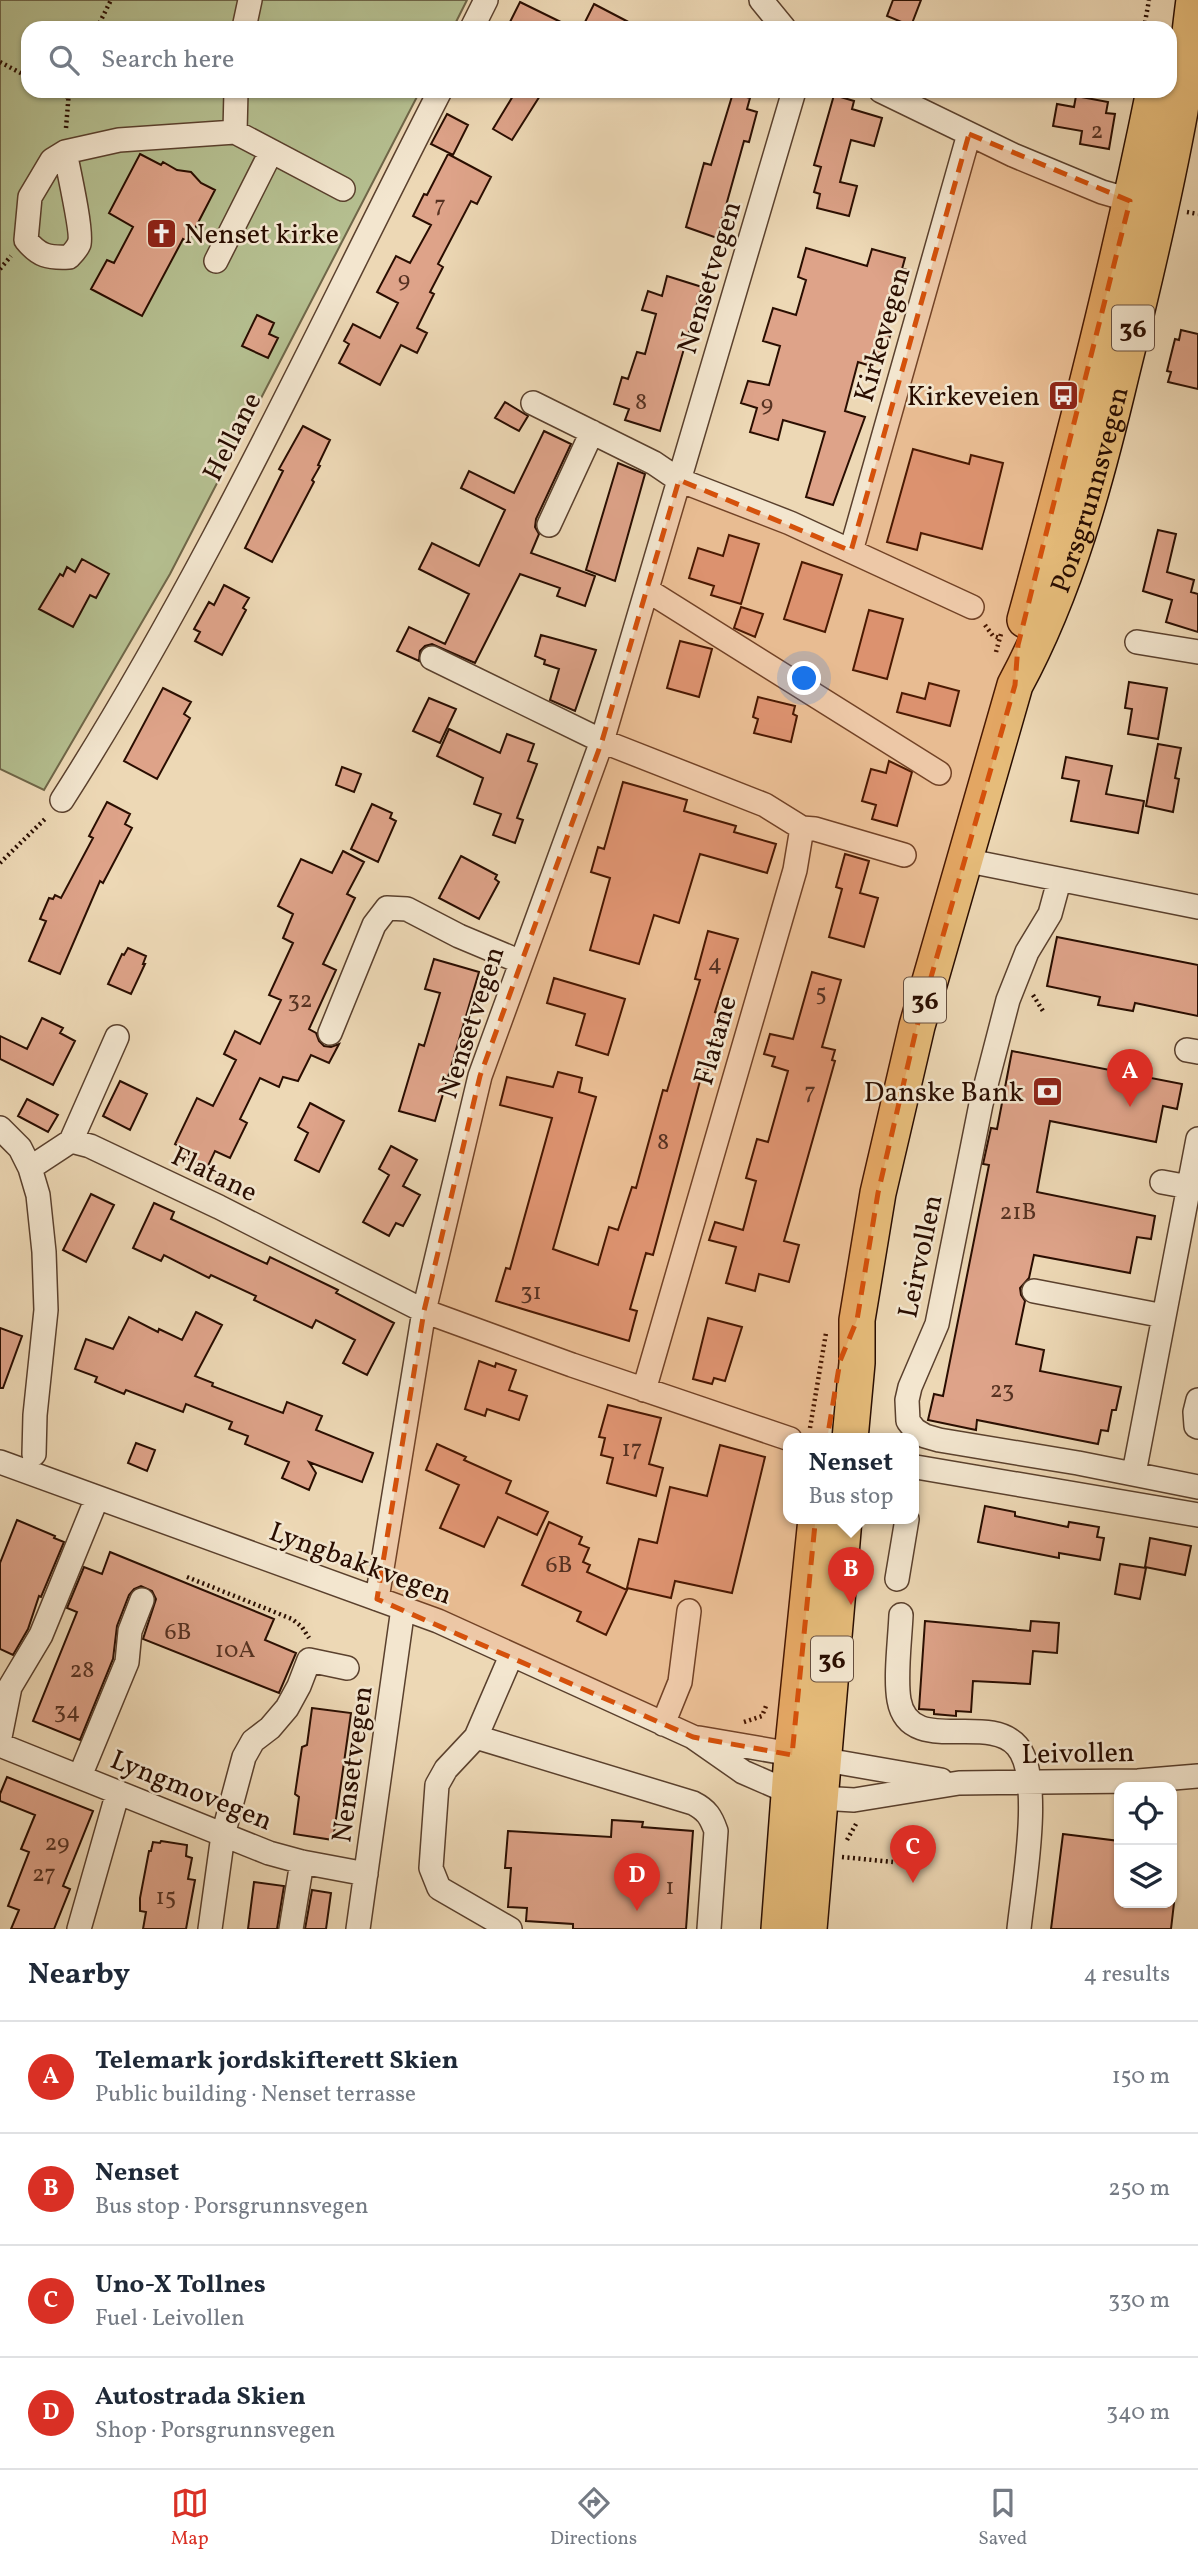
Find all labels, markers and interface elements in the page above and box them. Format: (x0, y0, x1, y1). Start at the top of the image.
search box (21, 21, 1177, 98)
icon: search (45, 41, 83, 79)
text: Search here (101, 42, 234, 78)
house number: 2 (1091, 115, 1103, 149)
house number: 7 (434, 189, 446, 223)
street label: Nensetvegen (669, 197, 752, 359)
church icon: Nenset kirke (144, 216, 178, 250)
place label: Nenset kirke (184, 216, 339, 255)
street label: Kirkevegen (845, 262, 921, 407)
house number: 9 (398, 264, 410, 298)
road number: 36 (1112, 306, 1154, 350)
place label: Kirkeveien (907, 378, 1040, 417)
bus stop icon: Kirkeveien (1046, 378, 1080, 412)
street label: Porsgrunnsvegen (1042, 383, 1140, 599)
street label: Hellane (194, 386, 272, 488)
house number: 8 (635, 386, 647, 420)
house number: 9 (761, 388, 773, 422)
your location (787, 661, 821, 695)
street label: Nensetvegen (429, 942, 515, 1104)
house number: 4 (708, 947, 722, 981)
house number: 5 (815, 977, 827, 1011)
road number: 36 (904, 978, 946, 1023)
house number: 32 (287, 984, 313, 1018)
street label: Flatane (685, 991, 748, 1090)
pin: A (1107, 1049, 1153, 1107)
place label: Danske Bank (864, 1074, 1024, 1113)
bank icon: Danske Bank (1030, 1074, 1064, 1108)
house number: 7 (804, 1076, 816, 1110)
house number: 8 (657, 1126, 669, 1160)
street label: Flatane (164, 1138, 264, 1213)
street label: Leirvollen (889, 1191, 954, 1322)
house number: 21B (999, 1196, 1037, 1230)
house number: 31 (520, 1276, 542, 1310)
house number: 23 (990, 1374, 1014, 1408)
house number: 17 (622, 1433, 642, 1467)
popup (783, 1433, 919, 1524)
text: Nenset (809, 1445, 893, 1481)
text: Bus stop (809, 1481, 893, 1513)
street label: Lyngbakkvegen (263, 1513, 457, 1615)
pin: B (828, 1547, 874, 1605)
house number: 6B (545, 1549, 573, 1583)
house number: 6B (164, 1616, 192, 1650)
house number: 10A (215, 1634, 255, 1668)
road number: 36 (811, 1636, 853, 1682)
house number: 28 (69, 1654, 95, 1688)
street label: Nensetvegen (323, 1683, 384, 1845)
house number: 34 (54, 1695, 80, 1729)
street label: Leivollen (1021, 1734, 1135, 1775)
street label: Lyngmovegen (104, 1741, 278, 1841)
map controls (1114, 1782, 1177, 1908)
button: locate (1114, 1782, 1177, 1845)
pin: C (890, 1825, 936, 1883)
house number: 29 (44, 1827, 70, 1861)
button: layers (1114, 1845, 1177, 1908)
pin: D (614, 1853, 660, 1911)
house number: 27 (32, 1858, 56, 1892)
house number: 1 (665, 1871, 675, 1905)
house number: 15 (156, 1881, 176, 1915)
text: Nearby (28, 1954, 130, 1996)
text: 4 results (1084, 1959, 1170, 1991)
text: Telemark jordskifterett Skien (95, 2043, 459, 2079)
text: A (43, 2061, 59, 2093)
text: 150 m (1112, 2061, 1170, 2093)
text: Public building · Nenset terrasse (95, 2079, 416, 2111)
text: Nenset (95, 2155, 179, 2191)
text: B (43, 2173, 59, 2205)
text: 250 m (1108, 2173, 1170, 2205)
text: Bus stop · Porsgrunnsvegen (95, 2191, 369, 2223)
text: Uno-X Tollnes (95, 2267, 266, 2303)
text: C (44, 2285, 58, 2317)
text: 330 m (1108, 2285, 1170, 2317)
text: Fuel · Leivollen (95, 2303, 245, 2335)
text: Autostrada Skien (95, 2379, 306, 2415)
text: D (43, 2397, 59, 2429)
text: 340 m (1106, 2397, 1170, 2429)
text: Shop · Porsgrunnsvegen (95, 2415, 336, 2447)
tab: Map (171, 2484, 209, 2552)
tab: Directions (550, 2484, 637, 2552)
tab: Saved (978, 2484, 1027, 2552)

